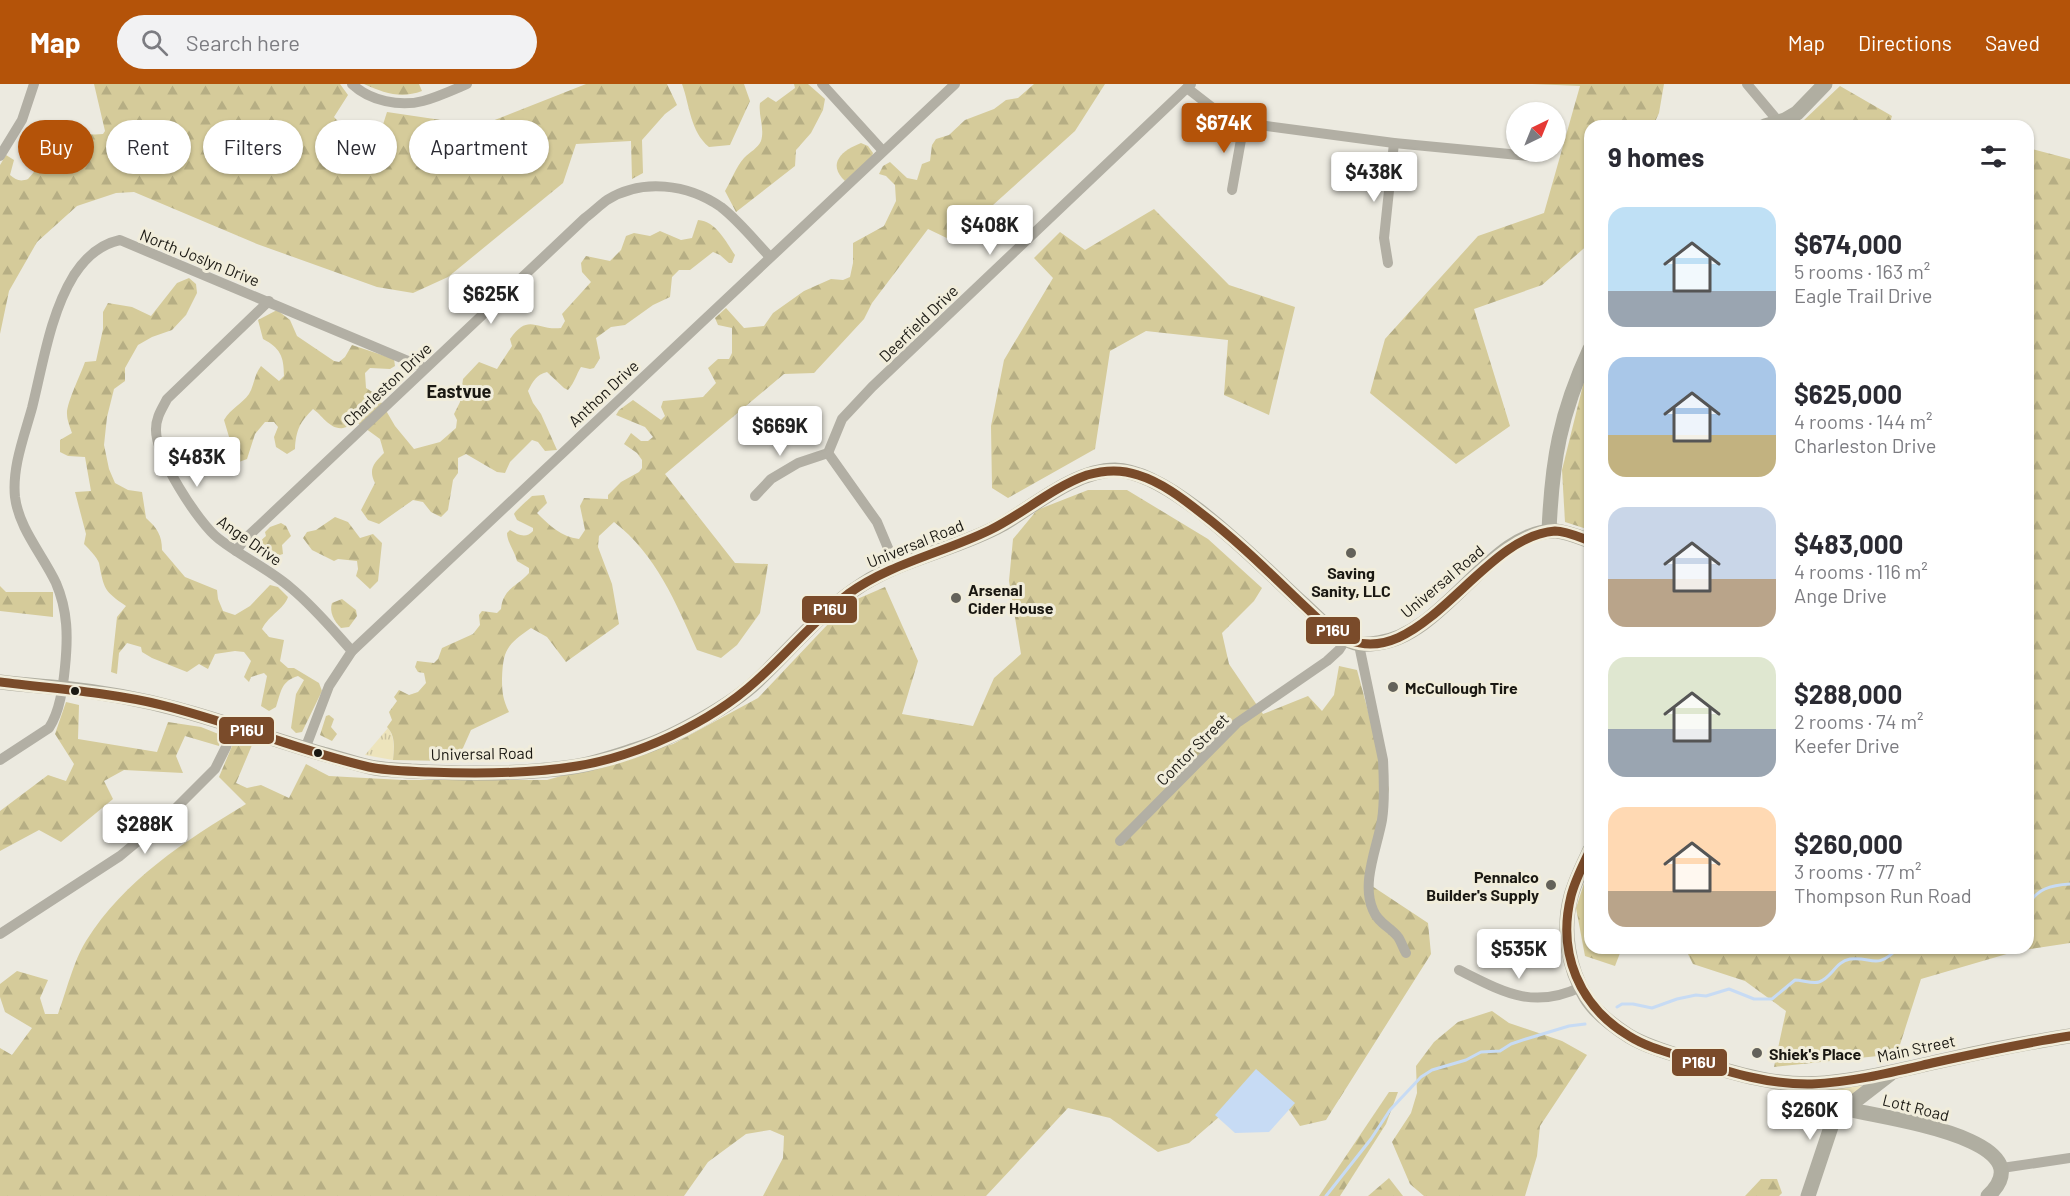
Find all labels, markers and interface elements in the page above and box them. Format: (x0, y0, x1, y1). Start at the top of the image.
search box (117, 15, 537, 69)
text: Map (30, 25, 81, 59)
icon: search (138, 26, 171, 59)
text: Search here (186, 29, 300, 55)
text: Map (1788, 30, 1825, 55)
text: Directions (1858, 30, 1952, 55)
text: Saved (1985, 30, 2040, 55)
north arrow (1506, 102, 1566, 162)
map controls (1506, 102, 1566, 162)
pin: $674K (1182, 103, 1266, 154)
text: $674K (1196, 110, 1252, 134)
chip: Buy (18, 120, 94, 174)
chip: Rent (106, 120, 191, 174)
chip: Filters (203, 120, 303, 174)
chip: New (315, 120, 397, 174)
chip: Apartment (409, 120, 549, 174)
icon: filters (1977, 140, 2010, 173)
text: 9 homes (1608, 141, 1704, 172)
pin: $438K (1332, 152, 1416, 203)
text: $438K (1345, 159, 1403, 183)
pin: $408K (948, 205, 1032, 256)
text: $408K (961, 212, 1019, 236)
street label: North Joslyn Drive (137, 224, 263, 290)
text: $674,000 (1794, 228, 1902, 259)
icon: home (1656, 231, 1728, 303)
text: 5 rooms · 163 m² (1794, 259, 1930, 283)
pin: $625K (449, 274, 533, 325)
text: $625K (463, 281, 519, 305)
street label: Deerfield Drive (875, 281, 961, 365)
text: Eagle Trail Drive (1794, 283, 1932, 307)
street label: Charleston Drive (339, 338, 435, 430)
street label: Anthon Drive (564, 356, 642, 430)
text: $625,000 (1794, 378, 1902, 409)
district label: Eastvue (427, 380, 492, 402)
icon: home (1656, 381, 1728, 453)
pin: $669K (738, 406, 822, 457)
text: 4 rooms · 144 m² (1794, 409, 1932, 433)
text: $669K (752, 413, 808, 437)
text: Charleston Drive (1794, 433, 1936, 457)
pin: $483K (155, 437, 239, 488)
text: $483K (168, 444, 226, 468)
street label: Ange Drive (214, 511, 286, 569)
street label: Universal Road (864, 515, 966, 571)
text: $483,000 (1794, 528, 1903, 559)
icon: home (1656, 531, 1728, 603)
street label: Universal Road (1397, 541, 1487, 621)
marker: Saving Sanity, LLC (1344, 546, 1358, 560)
text: 4 rooms · 116 m² (1794, 559, 1928, 583)
place label: Saving Sanity, LLC (1311, 563, 1391, 600)
place label: Arsenal Cider House (968, 580, 1054, 617)
text: Ange Drive (1794, 583, 1887, 607)
marker: Arsenal Cider House (949, 591, 963, 605)
line badge: P16U (801, 595, 858, 624)
text: P16U (813, 599, 847, 618)
line badge: P16U (1305, 616, 1361, 645)
text: P16U (1316, 620, 1350, 639)
place label: McCullough Tire (1405, 678, 1518, 697)
text: $288,000 (1794, 678, 1902, 709)
marker: McCullough Tire (1386, 680, 1400, 694)
icon: home (1656, 681, 1728, 753)
unlabelled marker (69, 685, 81, 697)
street label: Contor Street (1152, 709, 1232, 789)
text: 2 rooms · 74 m² (1794, 709, 1924, 733)
line badge: P16U (218, 716, 275, 745)
text: P16U (230, 720, 264, 739)
text: Keefer Drive (1794, 733, 1900, 757)
street label: Universal Road (430, 743, 534, 763)
unlabelled marker (312, 747, 324, 759)
pin: $288K (103, 804, 187, 855)
text: $288K (117, 811, 173, 835)
text: $260,000 (1794, 828, 1903, 859)
icon: home (1656, 831, 1728, 903)
text: 3 rooms · 77 m² (1794, 859, 1922, 883)
place label: Pennalco Builder's Supply (1426, 867, 1539, 904)
marker: Pennalco Builder's Supply (1544, 878, 1558, 892)
text: Thompson Run Road (1794, 883, 1972, 907)
pin: $535K (1477, 929, 1561, 980)
text: $535K (1491, 936, 1547, 960)
street label: Main Street (1875, 1030, 1957, 1066)
place label: Shiek's Place (1769, 1044, 1862, 1063)
marker: Shiek's Place (1750, 1046, 1764, 1060)
line badge: P16U (1671, 1048, 1728, 1077)
text: P16U (1682, 1052, 1716, 1071)
pin: $260K (1768, 1090, 1852, 1141)
street label: Lott Road (1881, 1090, 1951, 1124)
text: $260K (1781, 1097, 1839, 1121)

